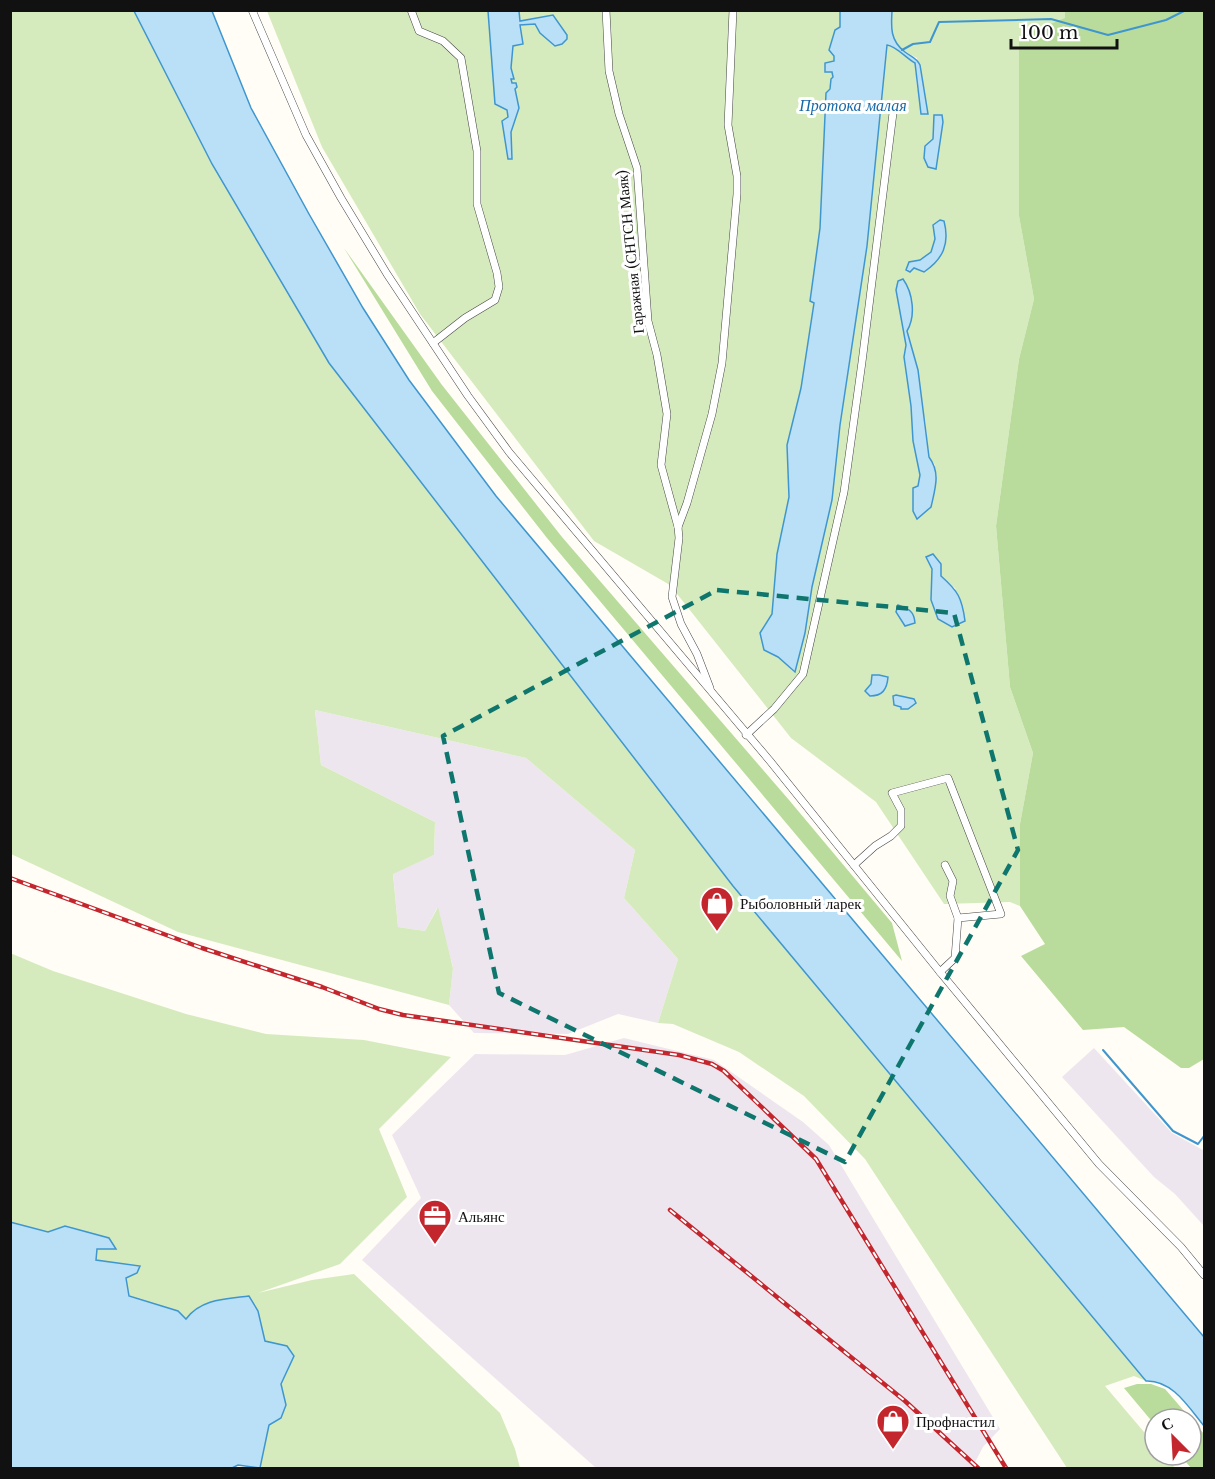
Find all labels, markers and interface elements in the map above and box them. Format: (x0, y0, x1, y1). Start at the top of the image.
scale bar (1011, 12, 1118, 50)
text: 100 m (1020, 22, 1078, 44)
water label: Протока малая (798, 95, 907, 115)
street label: Гаражная (СНТСН Маяк) (612, 169, 648, 335)
shop icon: Рыболовный ларек (699, 885, 735, 932)
place label: Рыболовный ларек (740, 894, 862, 913)
office icon: Альянс (417, 1198, 453, 1245)
place label: Альянс (458, 1207, 505, 1226)
shop icon: Профнастил (875, 1403, 911, 1450)
north arrow (1143, 1407, 1203, 1467)
place label: Профнастил (916, 1412, 995, 1431)
text: С (1158, 1412, 1176, 1435)

